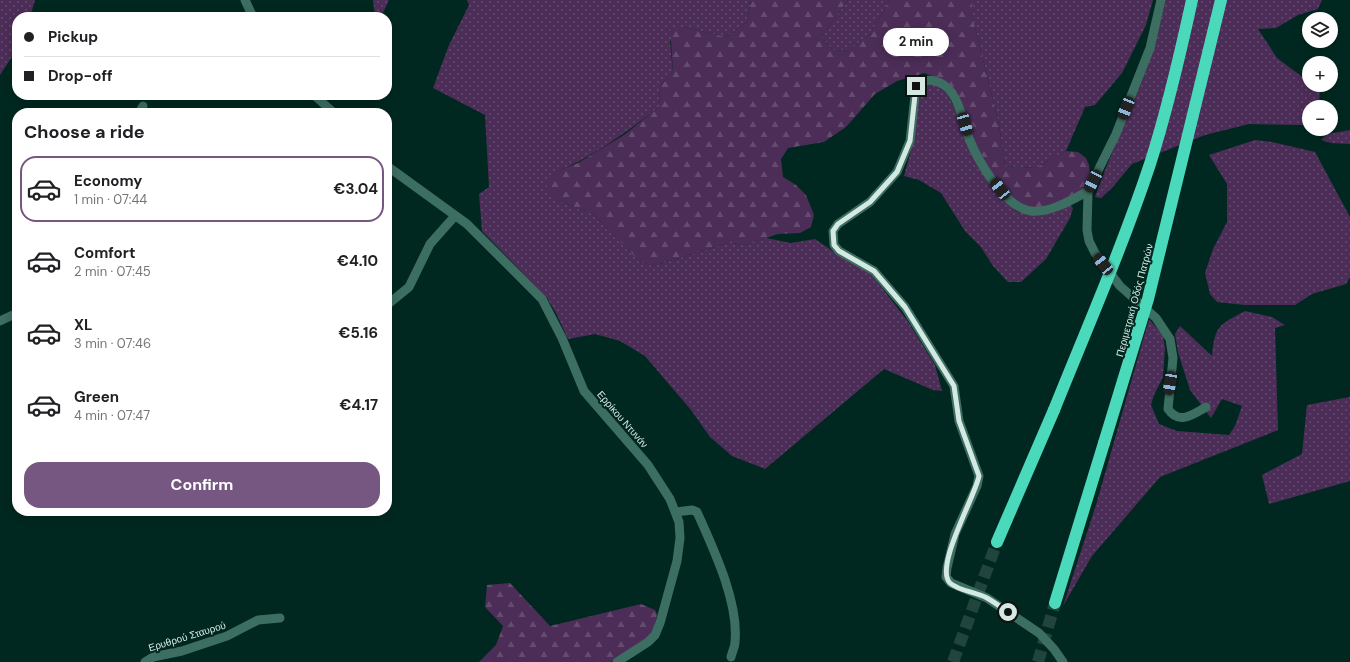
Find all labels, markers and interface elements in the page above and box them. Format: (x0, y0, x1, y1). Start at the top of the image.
map controls (1302, 12, 1338, 136)
button: layers (1302, 12, 1338, 48)
text: Pickup (48, 27, 98, 47)
callout: 2 min (883, 28, 949, 56)
text: 2 min (899, 33, 933, 50)
button: + (1302, 56, 1338, 92)
text: Drop-off (48, 66, 113, 86)
route end (907, 77, 925, 95)
car (1116, 95, 1136, 121)
button: − (1302, 100, 1338, 136)
car (956, 111, 974, 137)
text: Choose a ride (24, 120, 145, 144)
car (1082, 168, 1104, 194)
icon: car (26, 171, 62, 207)
text: Economy (74, 171, 142, 191)
car (988, 176, 1012, 202)
text: €3.04 (334, 179, 378, 199)
text: 1 min · 07:44 (74, 191, 147, 208)
street label: Περιμετρική Οδός Πατρών (1113, 242, 1156, 358)
icon: car (26, 243, 62, 279)
text: Comfort (74, 243, 135, 263)
text: €4.10 (337, 251, 378, 271)
car (1091, 251, 1115, 277)
text: 2 min · 07:45 (74, 263, 151, 280)
icon: car (26, 315, 62, 351)
text: XL (74, 315, 92, 335)
text: €5.16 (339, 323, 378, 343)
text: 3 min · 07:46 (74, 335, 151, 352)
car (1162, 370, 1178, 396)
icon: car (26, 387, 62, 423)
text: Green (74, 387, 119, 407)
street label: Ερρίκου Ντυνάν (594, 388, 651, 450)
text: €4.17 (340, 395, 378, 415)
text: 4 min · 07:47 (74, 407, 150, 424)
button: Confirm (24, 462, 380, 508)
route start (999, 603, 1017, 621)
street label: Ερυθρού Σταυρού (147, 619, 227, 654)

